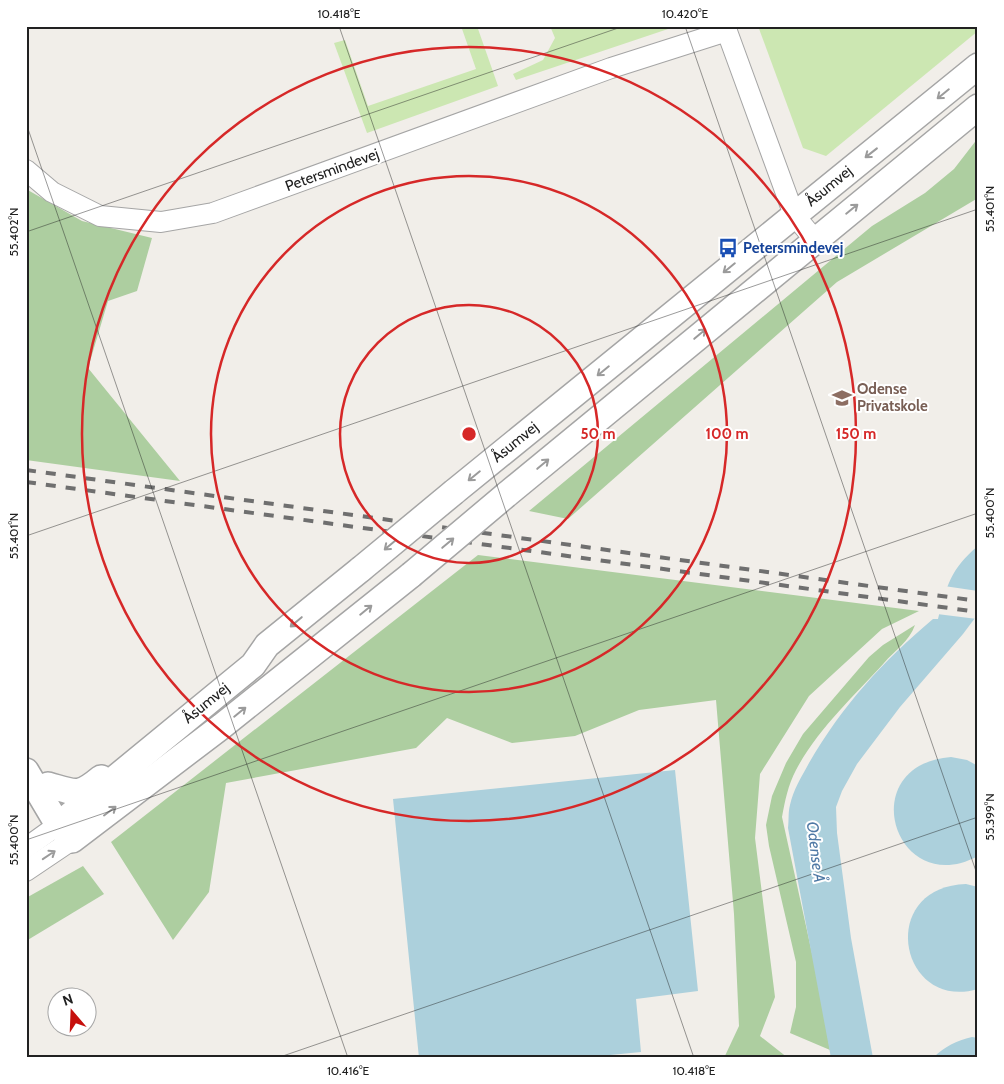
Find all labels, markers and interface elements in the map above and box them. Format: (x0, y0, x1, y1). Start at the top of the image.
text: 10.418°E (318, 6, 361, 21)
text: 10.420°E (662, 6, 709, 21)
one-way arrow (937, 89, 950, 100)
street label: Petersmindevej (283, 145, 381, 195)
one-way arrow (864, 147, 877, 158)
street label: Åsumvej (802, 161, 856, 210)
text: 55.401°N (982, 186, 997, 232)
one-way arrow (845, 203, 858, 214)
text: 55.402°N (6, 207, 21, 257)
bus stop icon: Petersmindevej (717, 237, 739, 259)
place label: Petersmindevej (743, 239, 843, 257)
one-way arrow (723, 262, 736, 273)
one-way arrow (694, 328, 707, 339)
one-way arrow (597, 365, 610, 376)
place label: Odense Privatskole (857, 380, 928, 415)
school or university icon: Odense Privatskole (831, 387, 853, 409)
street label: Åsumvej (488, 417, 542, 466)
centre of rings (460, 425, 478, 443)
text: 50 m (580, 425, 616, 443)
text: 100 m (705, 425, 749, 443)
text: 150 m (836, 425, 876, 443)
one-way arrow (537, 458, 550, 469)
one-way arrow (468, 470, 481, 481)
text: 55.400°N (982, 487, 997, 539)
text: 55.401°N (6, 513, 21, 559)
one-way arrow (441, 538, 454, 549)
one-way arrow (383, 540, 396, 551)
one-way arrow (360, 605, 373, 616)
one-way arrow (290, 617, 303, 628)
street label: Åsumvej (179, 678, 233, 727)
one-way arrow (233, 707, 246, 718)
text: 55.399°N (982, 793, 997, 841)
one-way arrow (104, 806, 117, 817)
text: 55.400°N (6, 814, 21, 866)
water label: Odense Å (803, 820, 830, 884)
one-way arrow (42, 850, 56, 861)
north arrow (48, 986, 98, 1036)
text: N (60, 990, 75, 1010)
text: 10.416°E (327, 1063, 369, 1078)
text: 10.418°E (673, 1063, 716, 1078)

